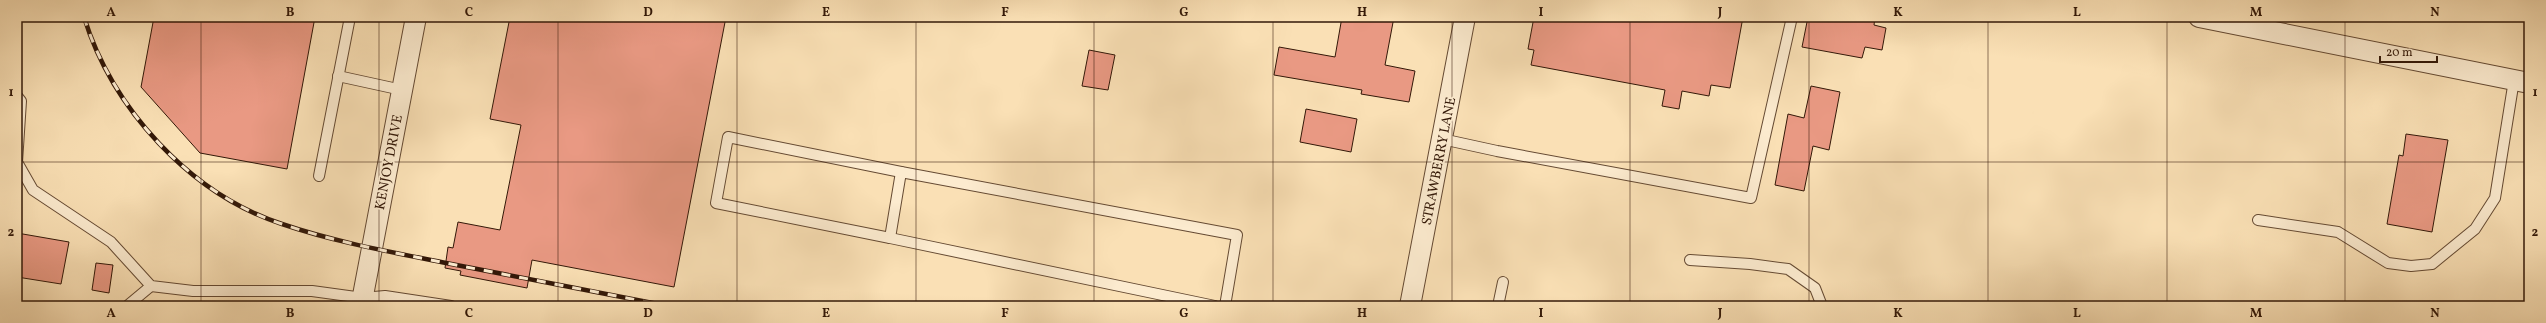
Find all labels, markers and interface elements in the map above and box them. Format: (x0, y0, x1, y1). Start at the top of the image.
text: A (106, 4, 116, 22)
text: B (286, 4, 295, 22)
text: C (465, 4, 473, 22)
text: D (643, 4, 653, 22)
text: E (822, 4, 830, 22)
text: F (1001, 4, 1009, 22)
text: G (1179, 4, 1189, 22)
text: H (1357, 4, 1367, 22)
text: I (1539, 4, 1544, 22)
text: J (1717, 4, 1723, 22)
text: K (1893, 4, 1903, 22)
text: L (2073, 4, 2081, 22)
text: M (2250, 4, 2263, 22)
text: N (2430, 4, 2440, 22)
scale bar (2380, 38, 2437, 64)
text: 20 m (2386, 45, 2413, 61)
text: 1 (8, 84, 14, 102)
text: 1 (2532, 84, 2538, 102)
street label: STRAWBERRY LANE (1418, 96, 1461, 227)
street label: KENJOY DRIVE (371, 113, 408, 212)
text: 2 (8, 224, 15, 242)
text: 2 (2532, 224, 2539, 242)
text: A (106, 305, 116, 323)
text: B (286, 305, 295, 323)
text: C (465, 305, 473, 323)
text: D (643, 305, 653, 323)
text: E (822, 305, 830, 323)
text: F (1001, 305, 1009, 323)
text: G (1179, 305, 1189, 323)
text: H (1357, 305, 1367, 323)
text: I (1539, 305, 1544, 323)
text: J (1717, 305, 1723, 323)
text: K (1893, 305, 1903, 323)
text: L (2073, 305, 2081, 323)
text: M (2250, 305, 2263, 323)
text: N (2430, 305, 2440, 323)

